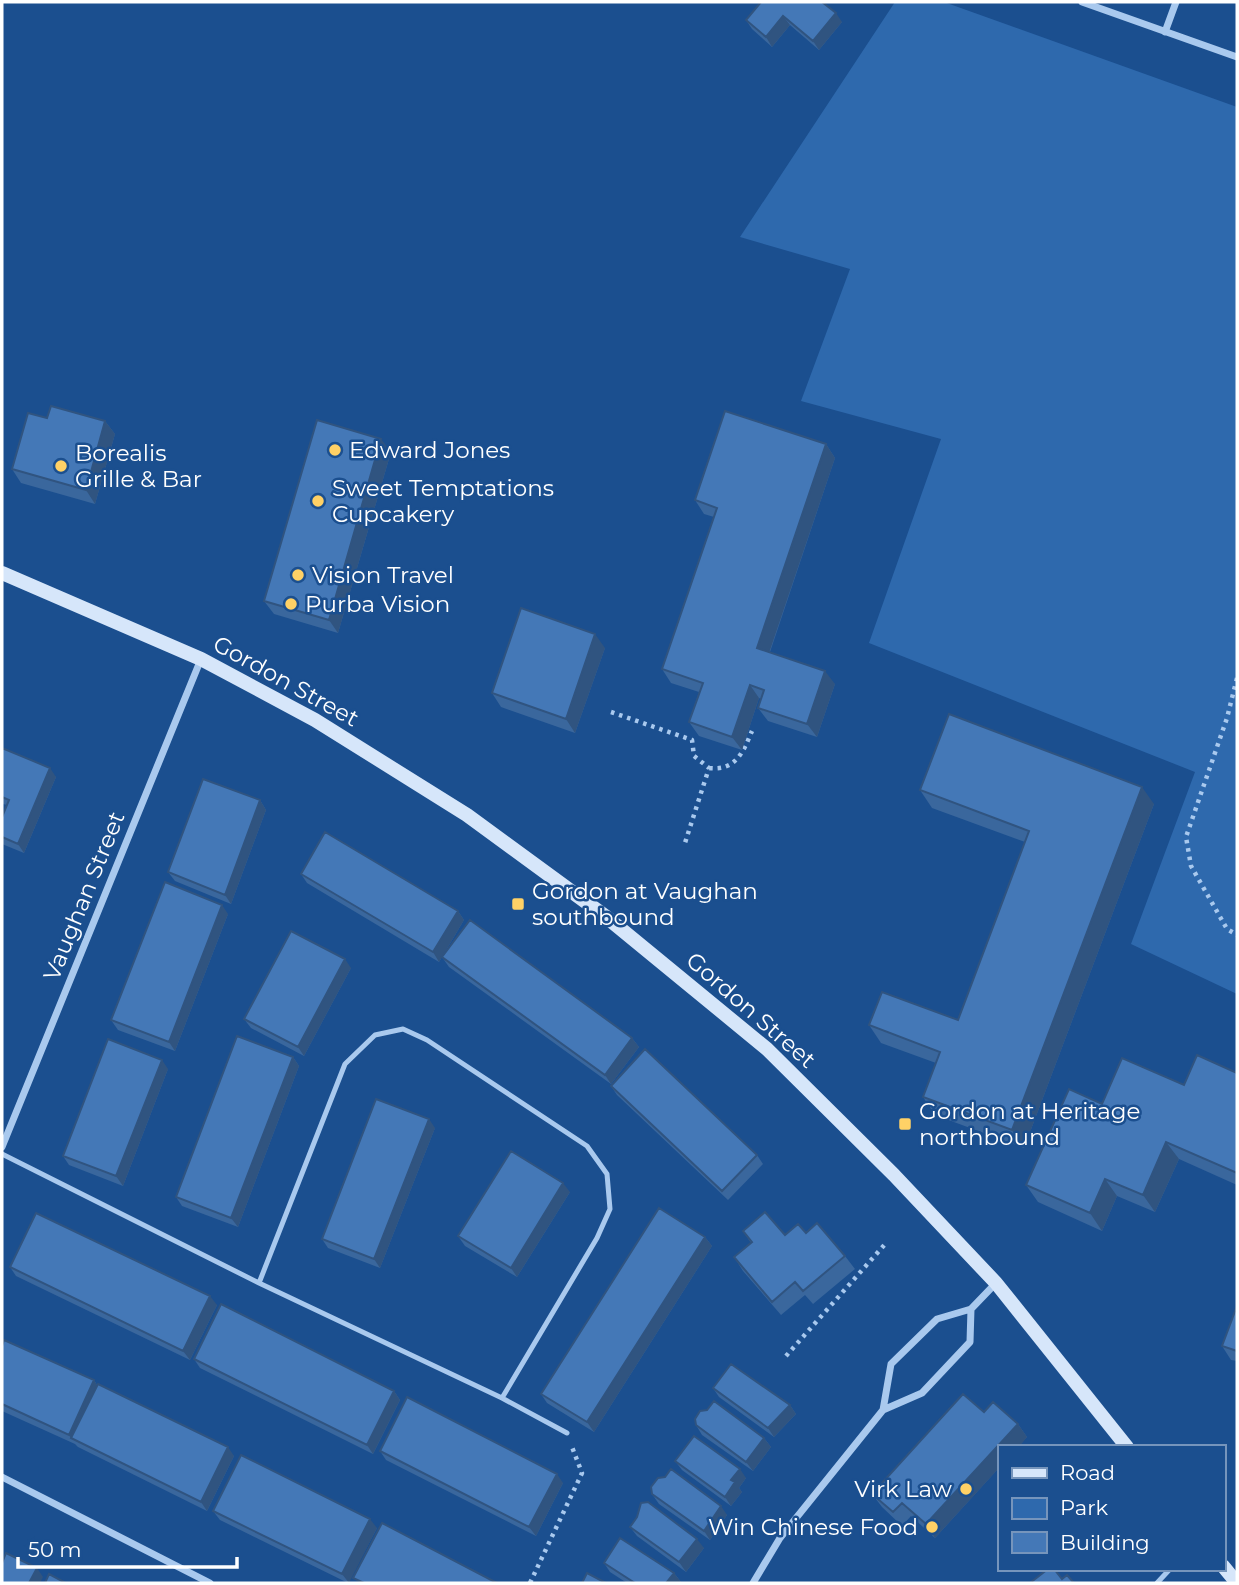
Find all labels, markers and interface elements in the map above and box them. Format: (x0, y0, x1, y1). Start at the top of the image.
place label: Edward Jones (349, 436, 510, 464)
place label: Borealis Grille & Bar (75, 439, 202, 493)
marker: Edward Jones (327, 442, 343, 458)
marker: Borealis Grille & Bar (53, 458, 69, 474)
place label: Sweet Temptations Cupcakery (332, 474, 554, 528)
marker: Sweet Temptations Cupcakery (310, 493, 326, 509)
place label: Vision Travel (312, 561, 454, 589)
marker: Vision Travel (290, 567, 306, 583)
place label: Purba Vision (305, 590, 450, 618)
marker: Purba Vision (283, 596, 299, 612)
street label: Gordon Street (208, 629, 364, 733)
street label: Vaughan Street (37, 807, 131, 985)
place label: Gordon at Vaughan southbound (532, 877, 758, 931)
marker: Gordon at Vaughan southbound (510, 896, 526, 912)
street label: Gordon Street (681, 946, 821, 1074)
place label: Gordon at Heritage northbound (919, 1097, 1140, 1151)
marker: Gordon at Heritage northbound (897, 1116, 913, 1132)
legend (998, 1445, 1225, 1571)
text: Road (1060, 1460, 1115, 1485)
place label: Virk Law (854, 1475, 953, 1503)
marker: Virk Law (958, 1481, 974, 1497)
text: Park (1060, 1495, 1108, 1520)
place label: Win Chinese Food (708, 1513, 918, 1541)
marker: Win Chinese Food (924, 1519, 940, 1535)
scale bar (18, 1526, 236, 1570)
text: Building (1060, 1530, 1150, 1555)
text: 50 m (28, 1537, 82, 1562)

